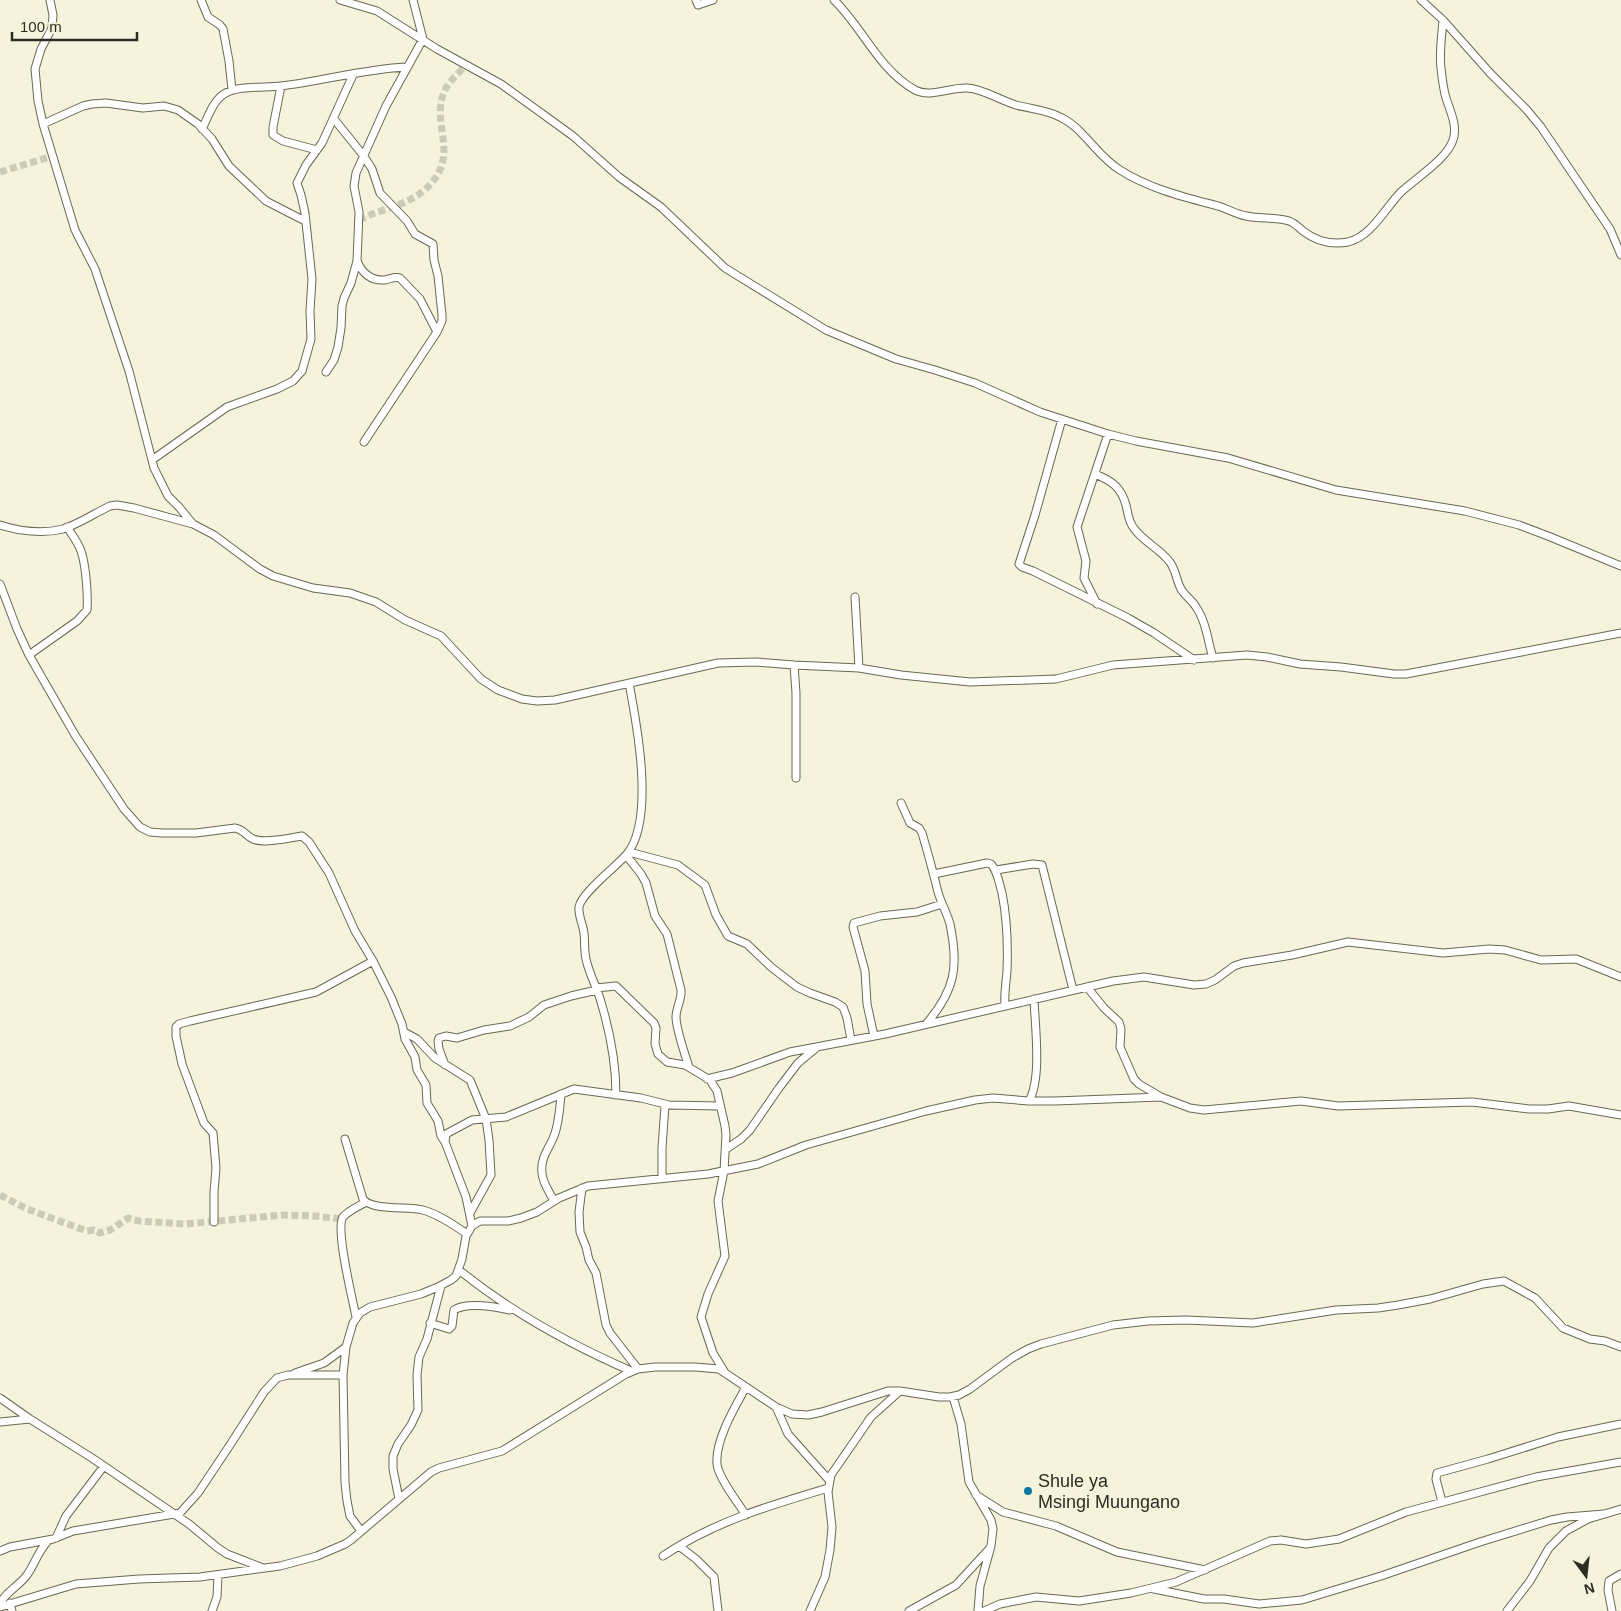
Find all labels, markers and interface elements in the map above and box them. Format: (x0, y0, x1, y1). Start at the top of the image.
scale bar (12, 10, 138, 42)
text: 100 m (20, 18, 62, 35)
place label: Shule ya Msingi Muungano (1038, 1471, 1180, 1512)
marker: Shule ya Msingi Muungano (1022, 1485, 1034, 1497)
north arrow (1561, 1551, 1611, 1601)
text: N (1582, 1580, 1596, 1598)

